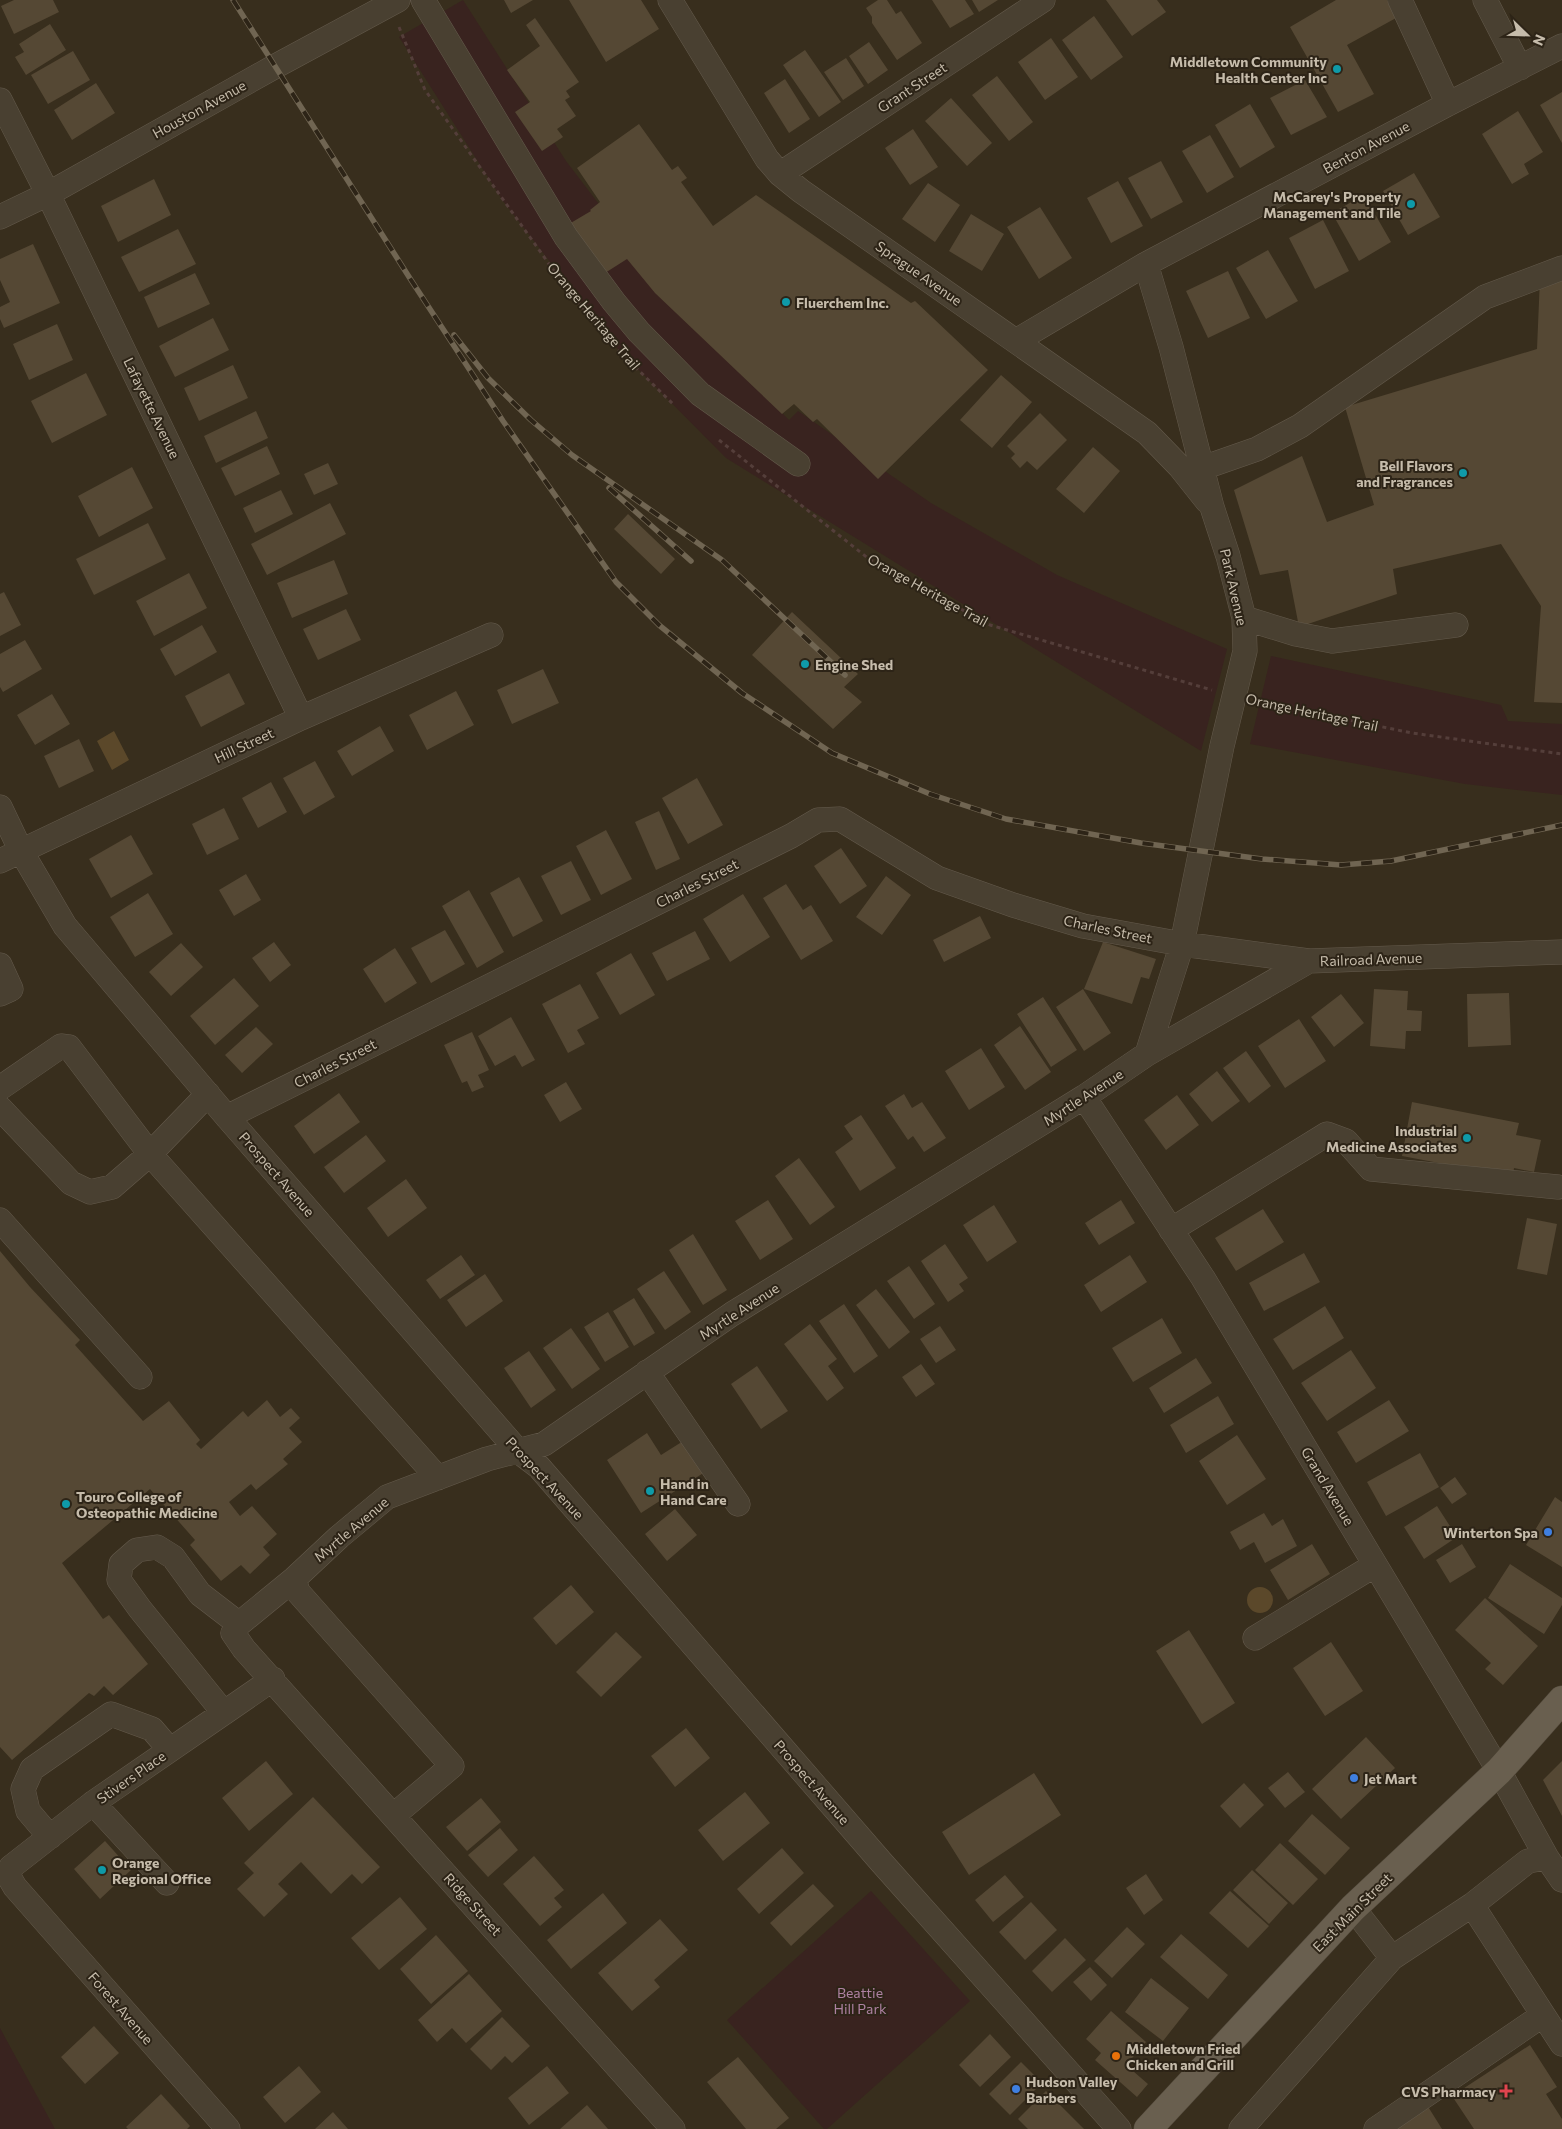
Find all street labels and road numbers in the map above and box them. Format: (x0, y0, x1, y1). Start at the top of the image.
street label: Grant Street (874, 58, 950, 116)
street label: Houston Avenue (149, 76, 249, 142)
street label: Benton Avenue (1320, 117, 1412, 177)
street label: Sprague Avenue (873, 237, 965, 309)
street label: Orange Heritage Trail (544, 259, 644, 373)
street label: Lafayette Avenue (120, 355, 184, 461)
street label: Park Avenue (1217, 547, 1251, 627)
street label: Orange Heritage Trail (865, 550, 991, 630)
street label: Orange Heritage Trail (1244, 690, 1380, 734)
street label: Hill Street (212, 724, 277, 766)
street label: Charles Street (653, 855, 741, 911)
street label: Charles Street (1062, 911, 1154, 947)
street label: Railroad Avenue (1320, 949, 1422, 969)
street label: Charles Street (291, 1035, 379, 1091)
street label: Myrtle Avenue (1040, 1065, 1126, 1129)
street label: Prospect Avenue (236, 1128, 318, 1220)
street label: Myrtle Avenue (696, 1279, 782, 1343)
street label: Prospect Avenue (502, 1433, 588, 1523)
street label: Grand Avenue (1298, 1444, 1358, 1528)
street label: Myrtle Avenue (310, 1493, 392, 1565)
street label: Prospect Avenue (771, 1736, 853, 1828)
street label: Stivers Place (93, 1747, 169, 1807)
street label: Ridge Street (441, 1869, 506, 1939)
street label: East Main Street (1309, 1869, 1395, 1955)
street label: Forest Avenue (85, 1968, 157, 2048)

